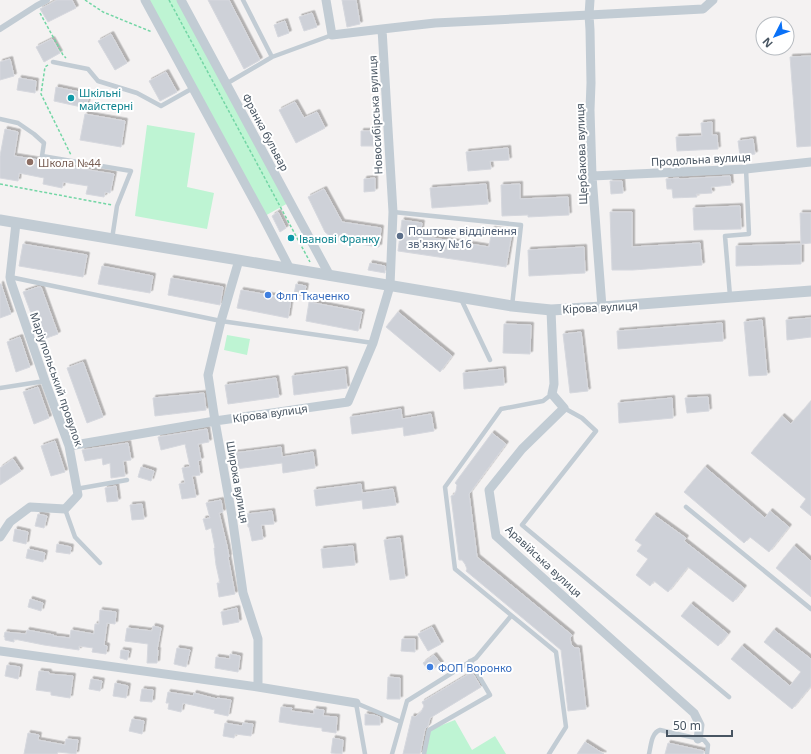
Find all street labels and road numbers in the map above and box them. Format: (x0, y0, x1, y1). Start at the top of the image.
street label: Новосибірська вулиця (364, 55, 386, 175)
street label: Франка бульвар (239, 91, 293, 174)
street label: Щербакова вулиця (572, 103, 590, 205)
street label: Продольна вулиця (651, 149, 751, 169)
street label: Кірова вулиця (562, 298, 638, 316)
street label: Маріупольський провулок (27, 310, 87, 448)
street label: Кірова вулиця (232, 400, 308, 426)
street label: Широка вулиця (223, 440, 253, 524)
street label: Аравійська вулиця (503, 522, 585, 600)

